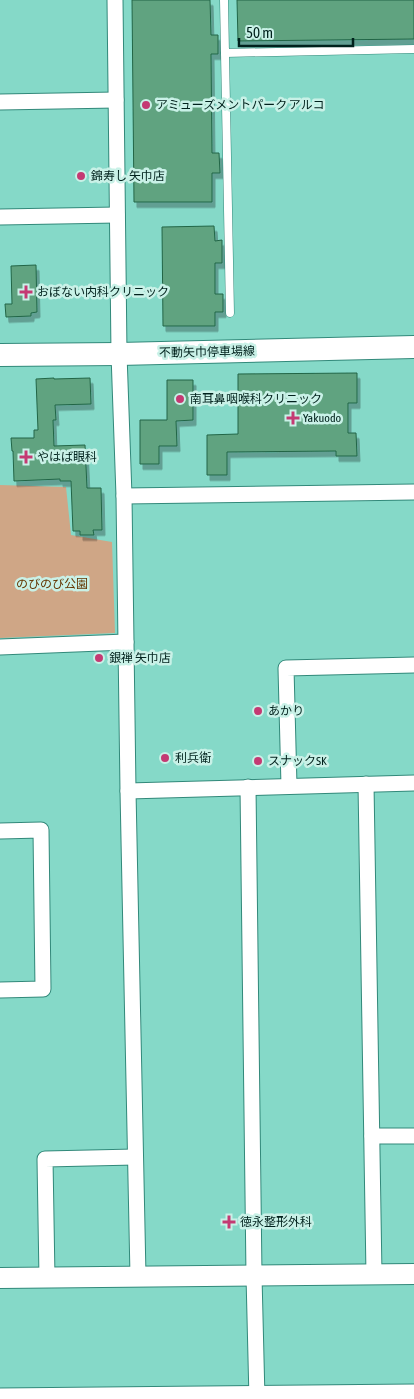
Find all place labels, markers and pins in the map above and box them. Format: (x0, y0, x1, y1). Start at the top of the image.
place label: アミューズメントパーク アルコ (156, 98, 324, 112)
marker: アミューズメントパーク アルコ (140, 99, 152, 111)
place label: 錦寿し 矢巾店 (91, 169, 165, 183)
marker: 錦寿し 矢巾店 (75, 170, 87, 182)
marker: おぼない内科クリニック (19, 285, 33, 299)
place label: おぼない内科クリニック (37, 285, 169, 299)
place label: 南耳鼻咽喉科クリニック (190, 392, 322, 406)
marker: 南耳鼻咽喉科クリニック (174, 393, 186, 405)
place label: Yakuodo (303, 411, 342, 425)
marker: Yakuodo (287, 412, 299, 424)
marker: やはば眼科 (19, 450, 33, 464)
place label: やはば眼科 (37, 450, 97, 464)
place label: 銀禅 矢巾店 (109, 651, 171, 665)
marker: 銀禅 矢巾店 (93, 652, 105, 664)
place label: あかり (268, 704, 304, 718)
marker: あかり (252, 705, 264, 717)
place label: 利兵衛 (175, 751, 211, 765)
marker: 利兵衛 (159, 752, 171, 764)
place label: スナックSK (268, 754, 327, 768)
marker: スナックSK (252, 755, 264, 767)
marker: 徳永整形外科 (222, 1215, 236, 1229)
place label: 徳永整形外科 (240, 1215, 312, 1229)

